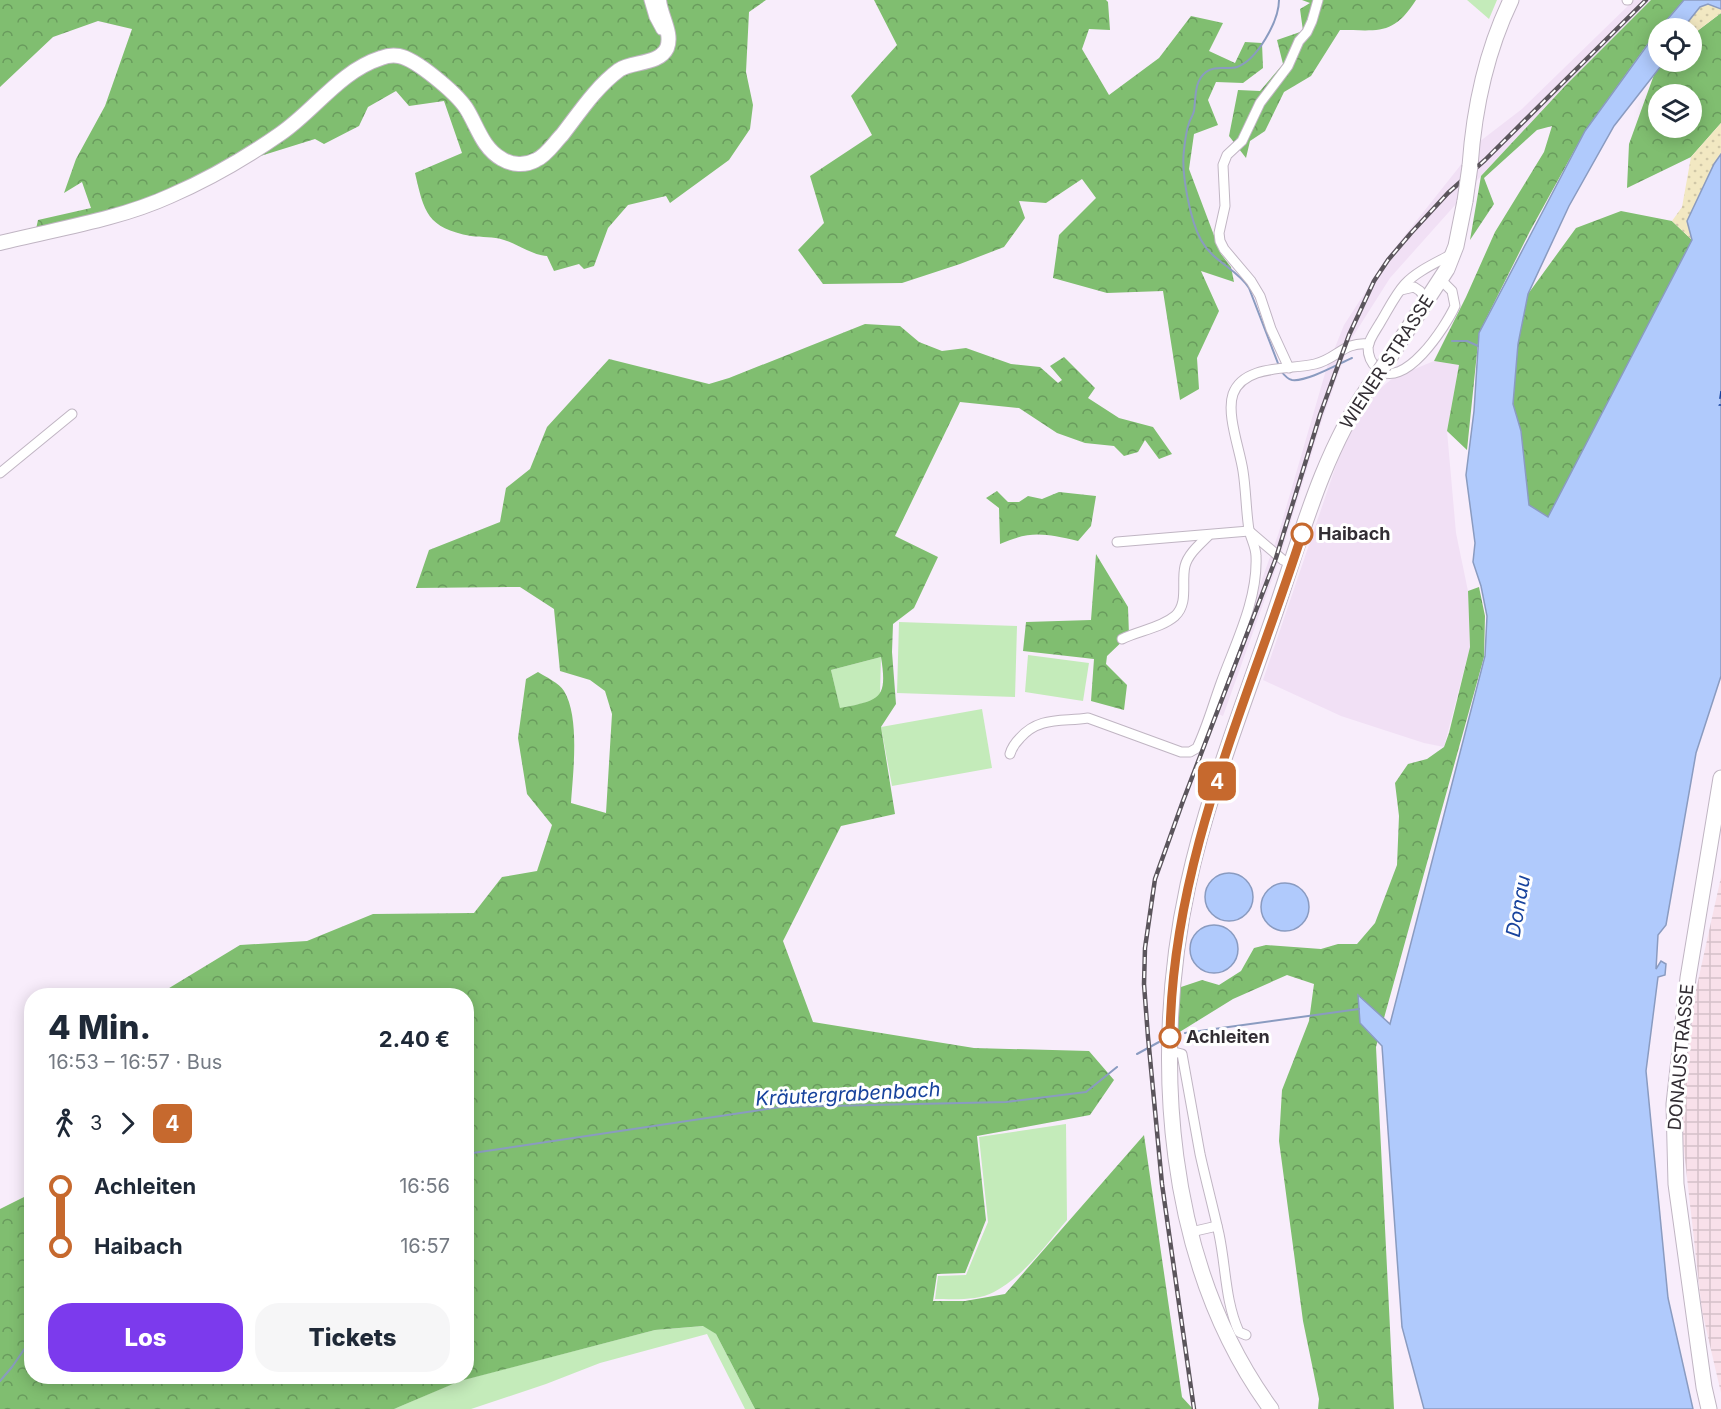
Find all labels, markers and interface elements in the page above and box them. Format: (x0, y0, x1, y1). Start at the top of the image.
map controls (1648, 18, 1702, 138)
button: locate (1648, 18, 1702, 72)
button: layers (1648, 84, 1702, 138)
street label: WIENER STRASSE (1335, 291, 1438, 433)
marker: Haibach (1291, 523, 1313, 545)
place label: Haibach (1318, 523, 1391, 544)
line badge: 4 (1198, 762, 1236, 800)
text: 4 (1210, 769, 1224, 794)
water label: Donau (1501, 873, 1535, 939)
street label: DONAUSTRASSE (1664, 983, 1697, 1131)
text: 4 Min. (48, 1007, 151, 1047)
text: 2.40 € (379, 1026, 450, 1052)
marker: Achleiten (1159, 1026, 1181, 1048)
place label: Achleiten (1186, 1026, 1270, 1047)
text: 16:53 – 16:57 · Bus (48, 1050, 222, 1074)
water label: Kräutergrabenbach (755, 1077, 941, 1111)
icon: walk (48, 1107, 81, 1140)
icon: forward (111, 1107, 144, 1140)
text: 3 (90, 1111, 102, 1135)
text: 4 (165, 1111, 180, 1136)
text: Achleiten (94, 1173, 196, 1199)
text: 16:56 (399, 1174, 450, 1198)
text: Haibach (94, 1233, 183, 1259)
text: 16:57 (400, 1234, 450, 1258)
button: Los (48, 1303, 243, 1372)
button: Tickets (255, 1303, 450, 1372)

